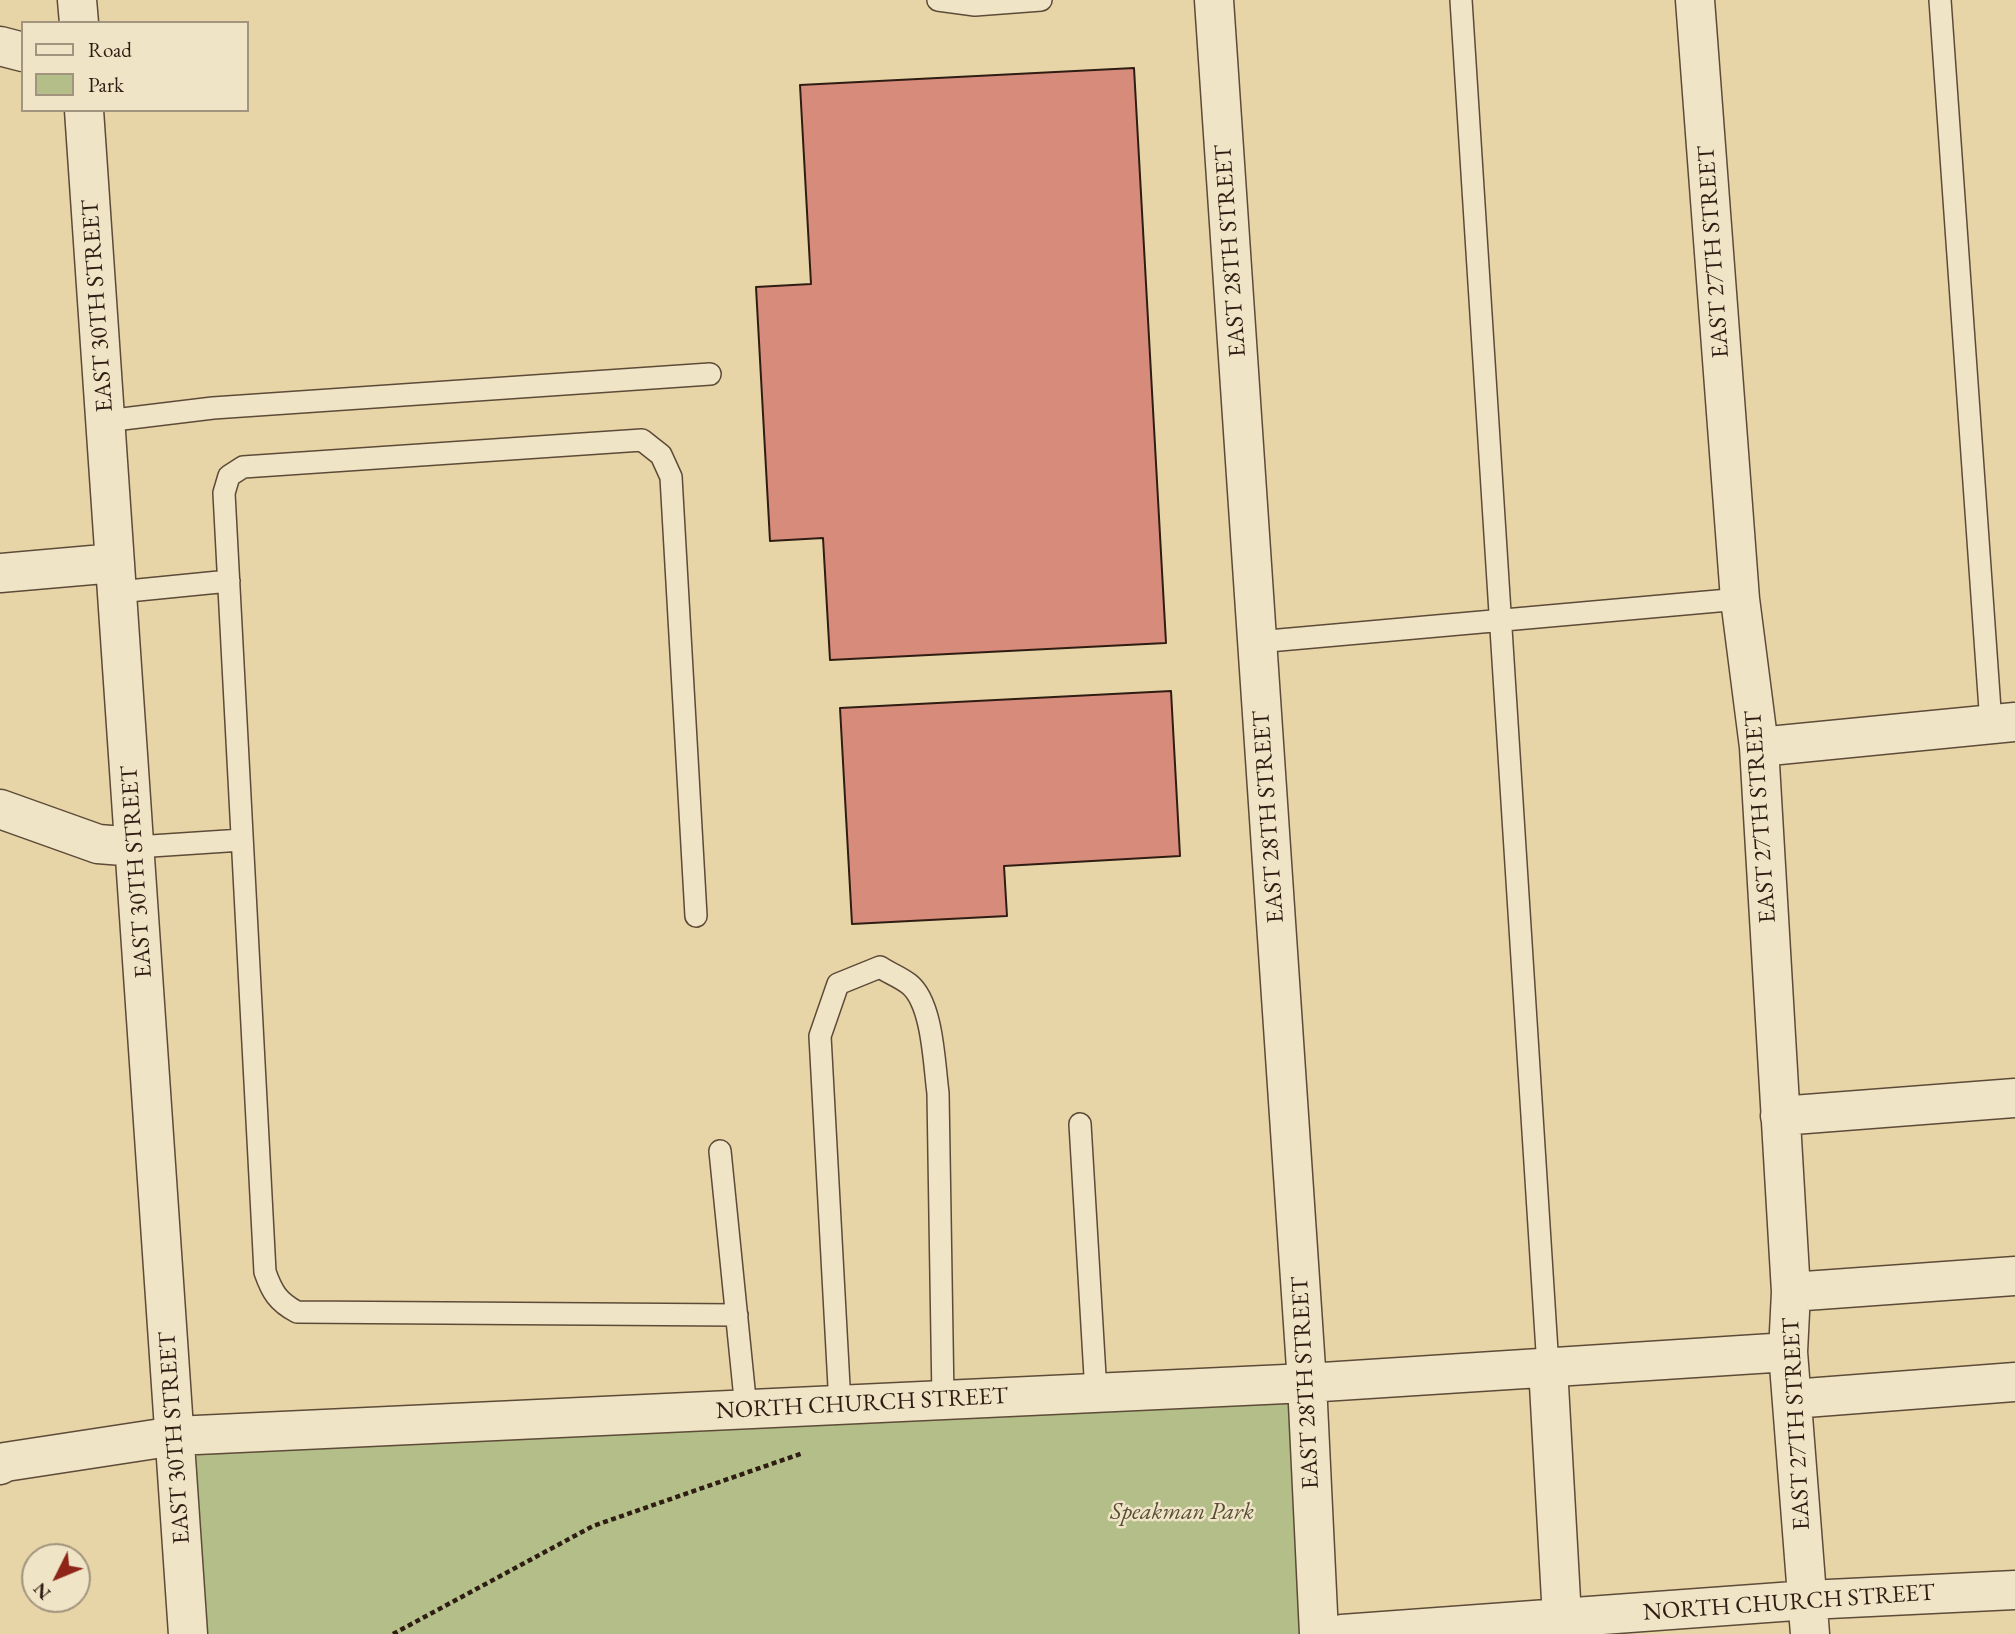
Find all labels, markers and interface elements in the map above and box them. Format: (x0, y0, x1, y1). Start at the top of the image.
legend (21, 21, 248, 112)
text: Road (88, 36, 132, 63)
text: Park (88, 71, 124, 98)
street label: EAST 28TH STREET (1209, 144, 1253, 358)
street label: EAST 27TH STREET (1692, 145, 1736, 359)
street label: EAST 30TH STREET (76, 199, 120, 413)
street label: EAST 28TH STREET (1247, 710, 1291, 924)
street label: EAST 27TH STREET (1739, 710, 1783, 924)
street label: EAST 30TH STREET (115, 765, 159, 979)
street label: EAST 28TH STREET (1286, 1276, 1326, 1490)
street label: EAST 27TH STREET (1777, 1317, 1817, 1531)
street label: EAST 30TH STREET (153, 1331, 197, 1545)
street label: NORTH CHURCH STREET (715, 1382, 1009, 1426)
park label: Speakman Park (1110, 1498, 1254, 1526)
north arrow (21, 1543, 91, 1613)
text: N (27, 1577, 56, 1605)
street label: NORTH CHURCH STREET (1642, 1578, 1936, 1628)

